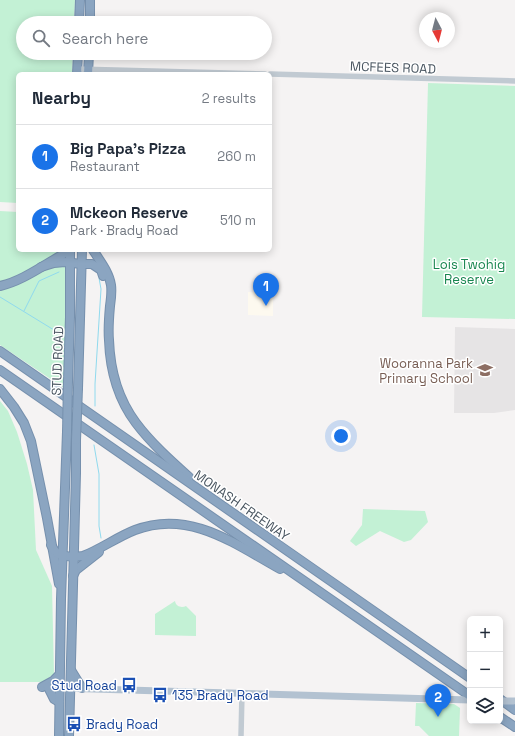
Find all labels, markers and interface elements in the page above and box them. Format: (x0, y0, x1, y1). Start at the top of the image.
north arrow (419, 12, 455, 48)
search box (16, 16, 272, 60)
icon: search (30, 27, 52, 49)
text: Search here (62, 29, 148, 48)
street label: MCFEES ROAD (350, 58, 436, 77)
text: Nearby (32, 87, 91, 109)
text: 2 results (202, 90, 256, 107)
text: Big Papa's Pizza (70, 139, 186, 158)
text: 1 (42, 148, 48, 165)
text: 260 m (217, 148, 256, 165)
text: Restaurant (70, 158, 140, 175)
text: Mckeon Reserve (70, 203, 188, 222)
text: 2 (41, 212, 49, 229)
text: 510 m (220, 212, 256, 229)
text: Park · Brady Road (70, 222, 178, 239)
park label: Lois Twohig Reserve (433, 256, 505, 288)
pin: 1 (253, 273, 279, 306)
street label: STUD ROAD (48, 326, 67, 396)
place label: Wooranna Park Primary School (379, 355, 473, 387)
school or university icon: Wooranna Park Primary School (476, 361, 494, 379)
your location (331, 426, 351, 446)
street label: MONASH FREEWAY (191, 466, 293, 545)
map controls (467, 616, 503, 724)
button: + (467, 616, 503, 652)
button: − (467, 652, 503, 688)
bus stop icon: Stud Road (120, 676, 138, 694)
place label: Stud Road (51, 677, 117, 694)
pin: 2 (425, 684, 451, 717)
bus stop icon: 135 Brady Road (151, 686, 169, 704)
place label: 135 Brady Road (172, 687, 269, 704)
button: layers (467, 688, 503, 724)
bus stop icon: Brady Road (65, 715, 83, 733)
place label: Brady Road (86, 716, 158, 733)

